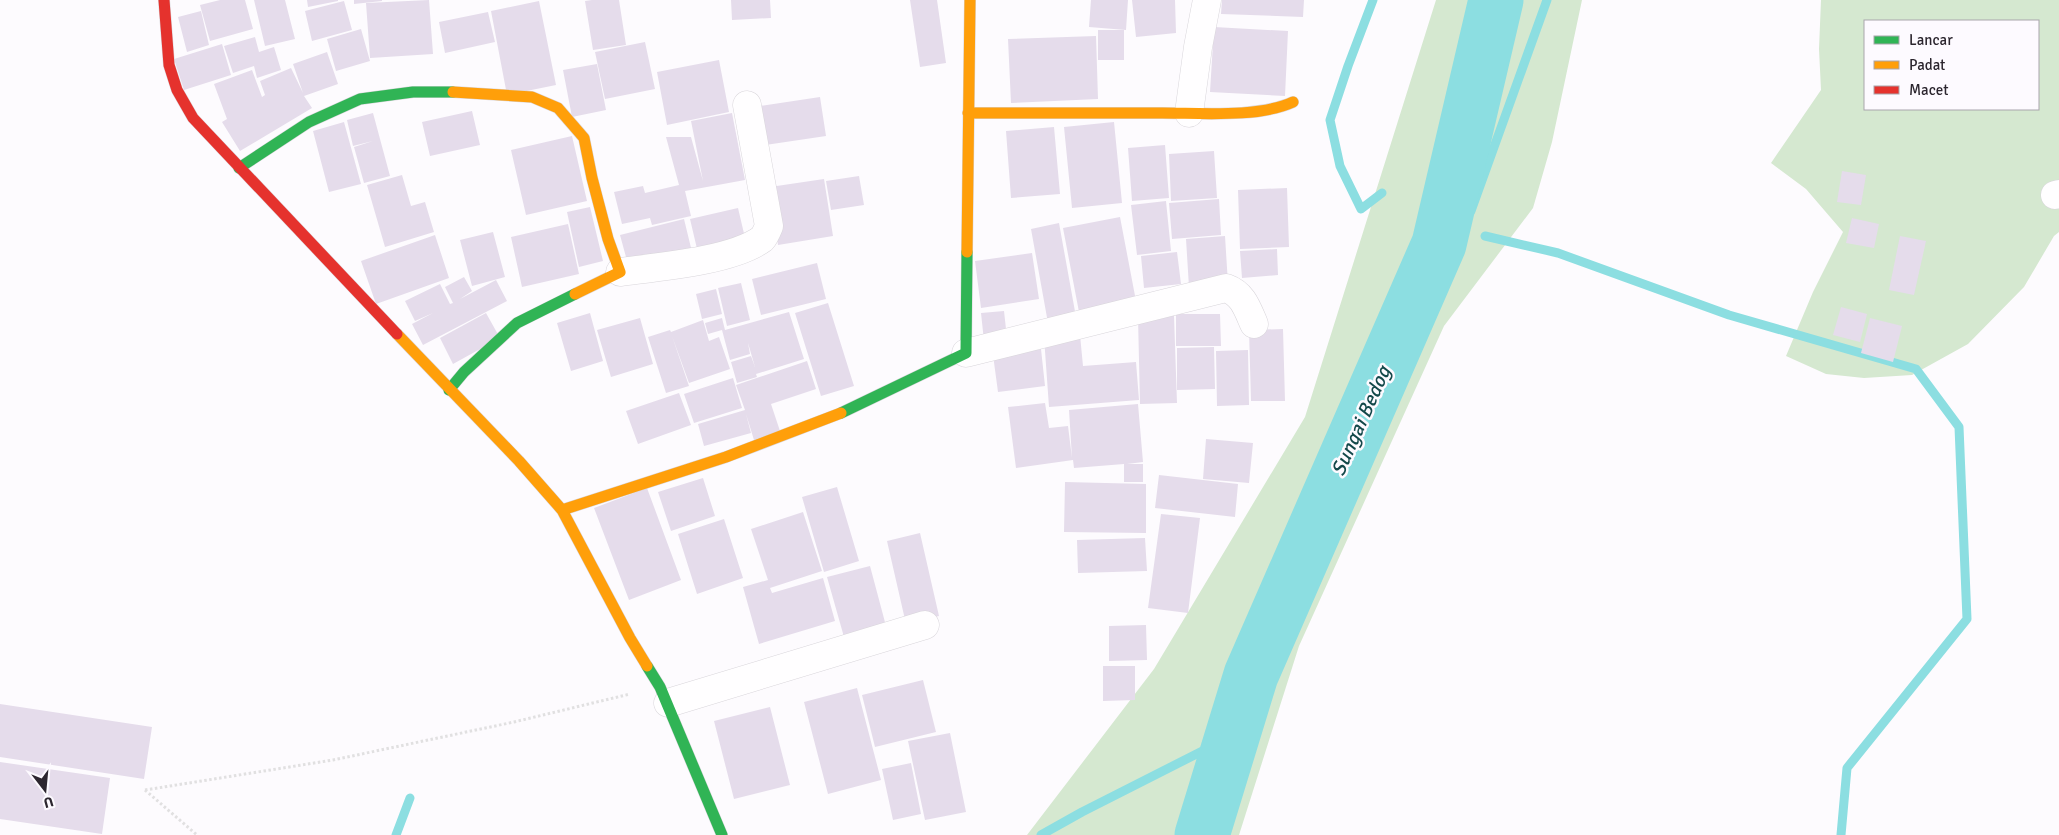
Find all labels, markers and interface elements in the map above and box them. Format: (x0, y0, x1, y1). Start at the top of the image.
legend (1864, 20, 2039, 110)
text: Lancar (1909, 31, 1953, 49)
text: Padat (1909, 56, 1945, 74)
text: Macet (1909, 81, 1948, 99)
water label: Sungai Bedog (1326, 361, 1397, 480)
north arrow (20, 765, 70, 815)
text: U (42, 793, 55, 811)

